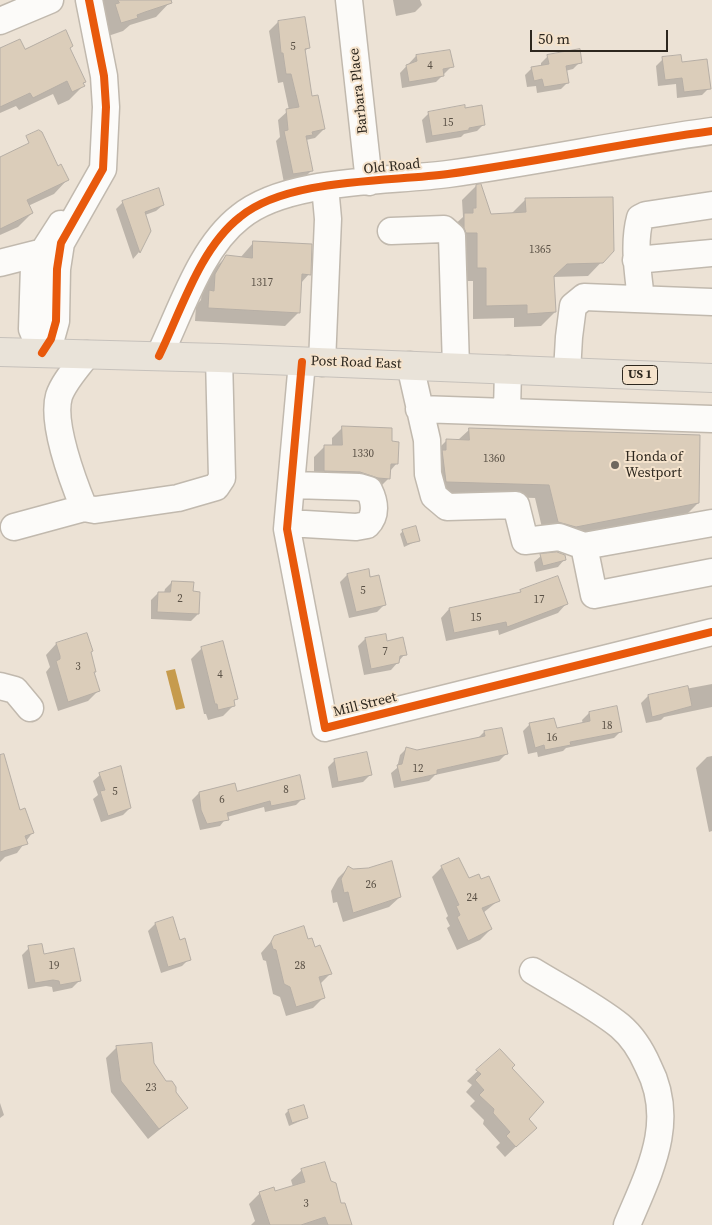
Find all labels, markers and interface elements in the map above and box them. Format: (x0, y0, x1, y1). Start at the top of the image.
scale bar (532, 20, 670, 52)
text: 50 m (538, 28, 570, 49)
house number: 5 (290, 40, 296, 54)
street label: Barbara Place (346, 47, 372, 135)
house number: 4 (427, 59, 433, 73)
house number: 15 (443, 116, 453, 130)
street label: Old Road (363, 156, 421, 178)
house number: 1365 (529, 243, 551, 257)
house number: 1317 (251, 276, 273, 290)
street label: Post Road East (310, 353, 402, 373)
road number: US 1 (622, 366, 658, 384)
house number: 1330 (352, 447, 374, 461)
place label: Honda of Westport (625, 449, 683, 482)
house number: 1360 (483, 452, 505, 466)
marker: Honda of Westport (609, 459, 621, 471)
house number: 5 (360, 584, 366, 598)
house number: 2 (177, 592, 183, 606)
house number: 17 (534, 593, 544, 607)
house number: 15 (471, 611, 481, 625)
house number: 7 (382, 645, 388, 659)
house number: 3 (75, 660, 81, 674)
house number: 4 (217, 668, 223, 682)
street label: Mill Street (332, 689, 398, 721)
house number: 18 (602, 719, 612, 733)
house number: 16 (547, 731, 557, 745)
house number: 12 (413, 762, 423, 776)
house number: 8 (283, 783, 289, 797)
house number: 5 (112, 785, 118, 799)
house number: 6 (219, 793, 225, 807)
house number: 26 (366, 878, 376, 892)
house number: 24 (467, 891, 477, 905)
house number: 19 (49, 959, 59, 973)
house number: 28 (295, 959, 305, 973)
house number: 23 (146, 1081, 156, 1095)
house number: 3 (303, 1197, 309, 1211)

